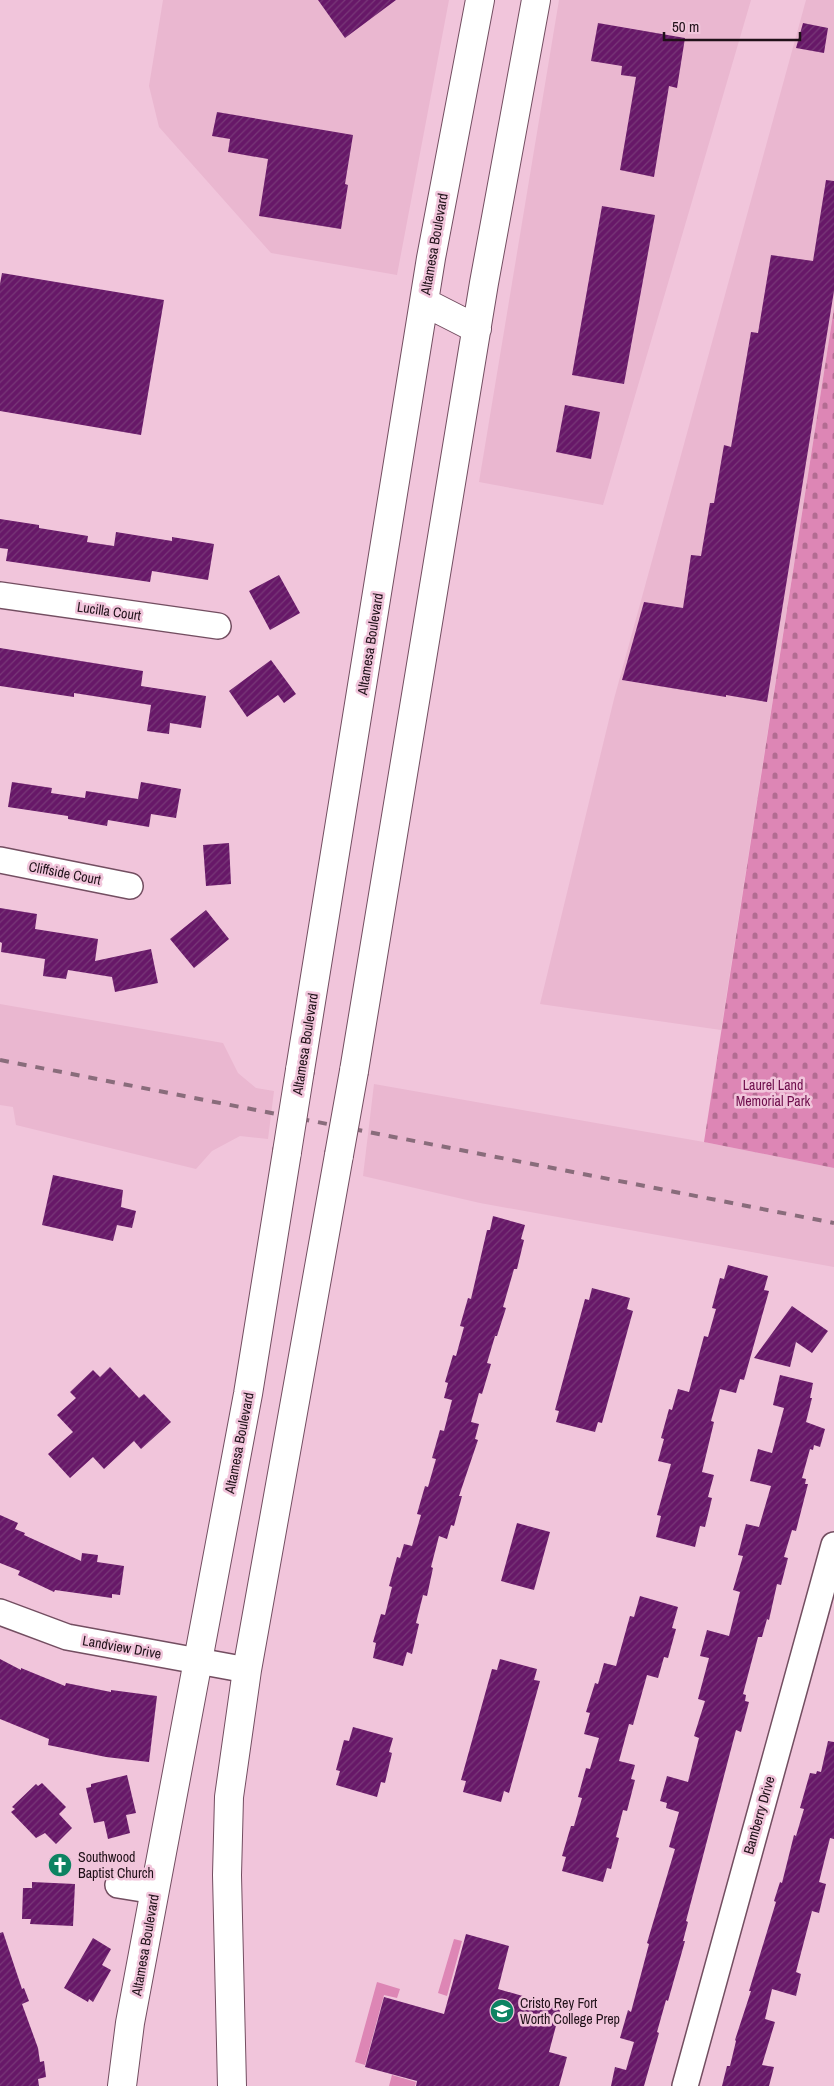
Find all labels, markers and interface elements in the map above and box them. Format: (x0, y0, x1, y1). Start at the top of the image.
scale bar (664, 10, 800, 42)
text: 50 m (672, 16, 699, 37)
street label: Altamesa Boulevard (416, 192, 452, 297)
street label: Altamesa Boulevard (353, 592, 387, 697)
street label: Lucilla Court (76, 598, 142, 624)
street label: Cliffside Court (27, 857, 103, 889)
street label: Altamesa Boulevard (288, 992, 322, 1097)
park label: Laurel Land Memorial Park (736, 1076, 811, 1110)
street label: Altamesa Boulevard (220, 1391, 258, 1496)
street label: Landview Drive (81, 1631, 163, 1663)
street label: Bamberry Drive (739, 1774, 779, 1856)
place label: Southwood Baptist Church (78, 1848, 154, 1882)
church icon: Southwood Baptist Church (47, 1852, 73, 1878)
street label: Altamesa Boulevard (127, 1893, 163, 1998)
place label: Cristo Rey Fort Worth College Prep (520, 1994, 620, 2028)
school or university icon: Cristo Rey Fort Worth College Prep (489, 1998, 515, 2024)

